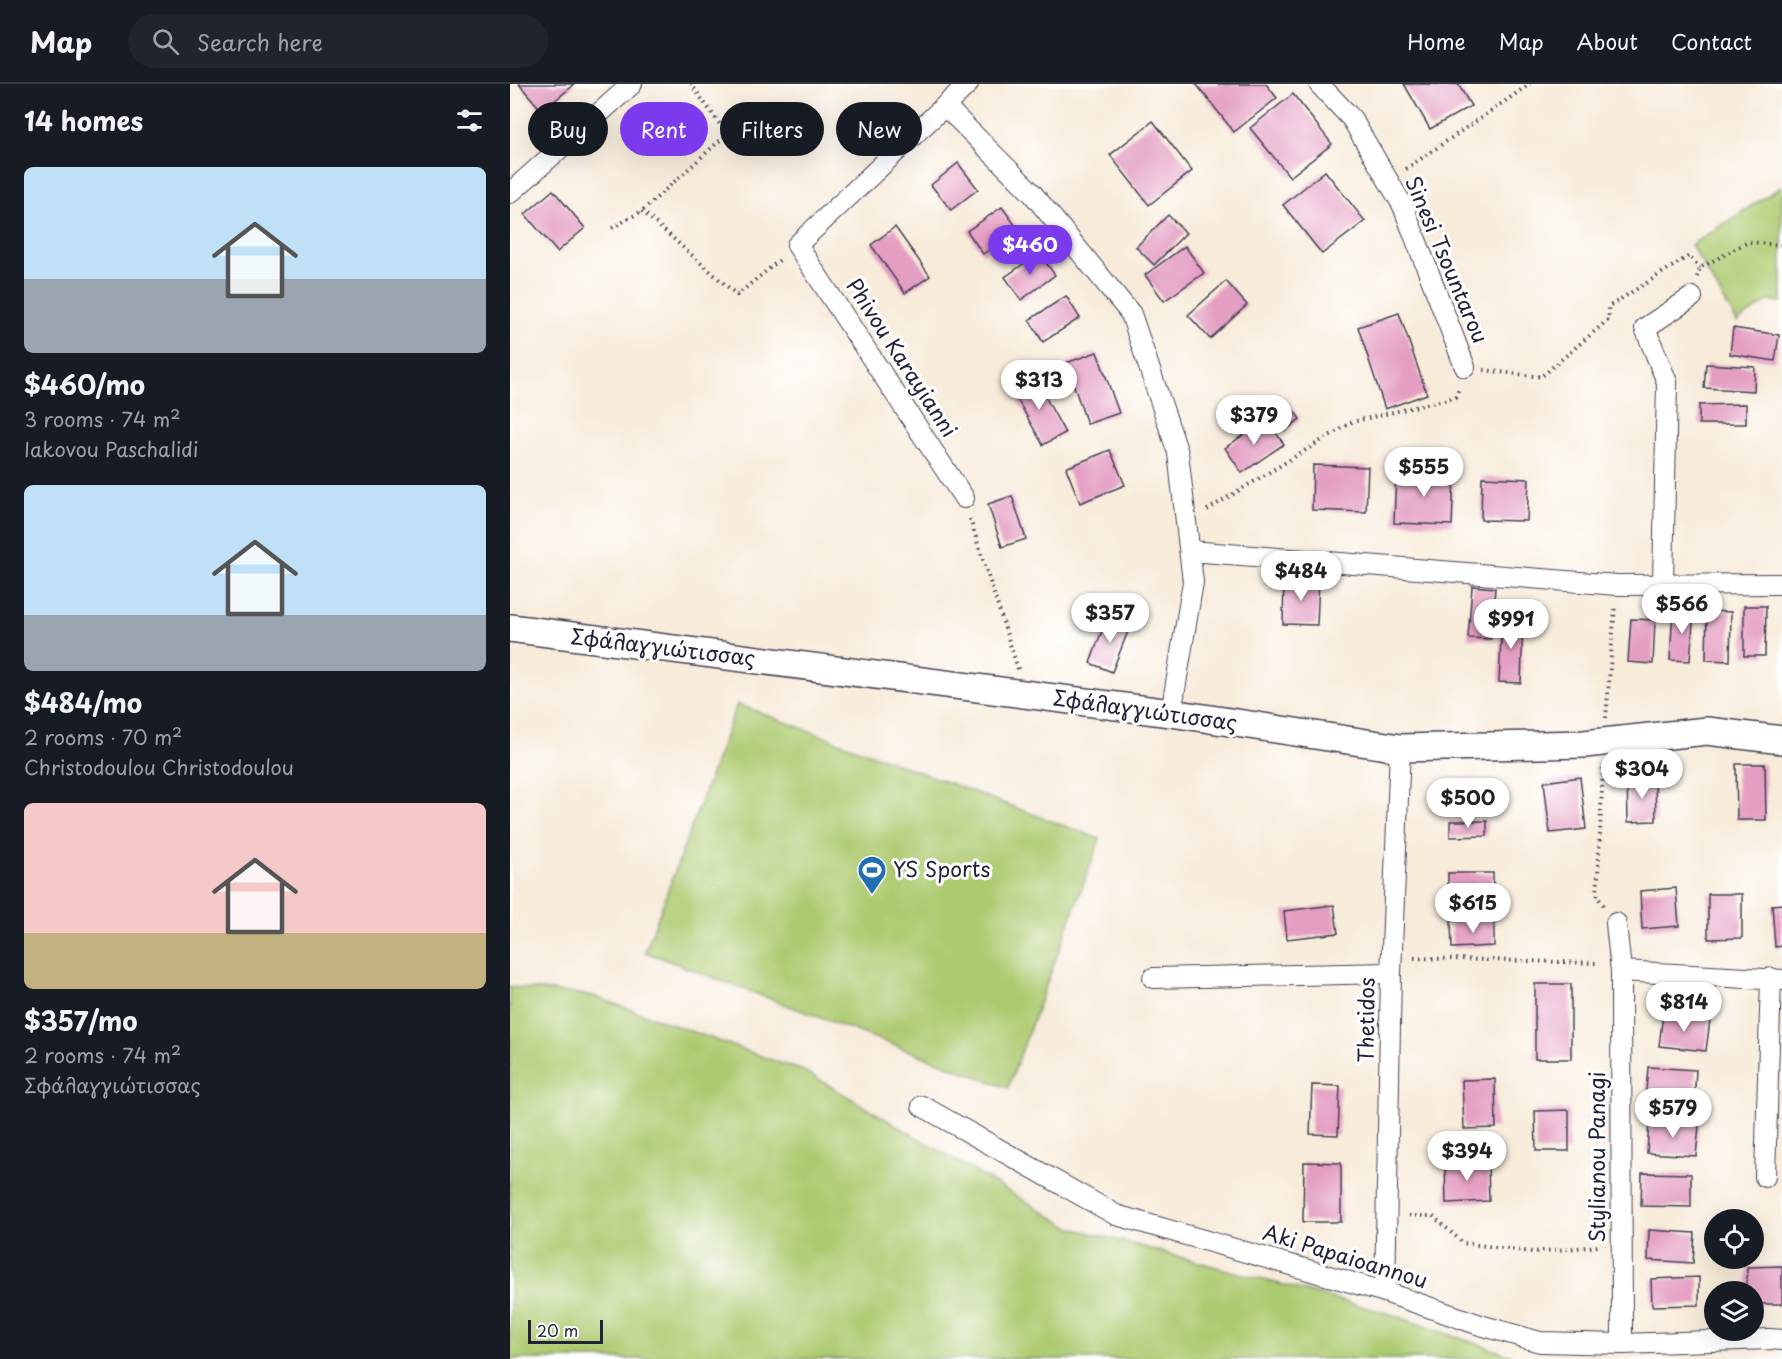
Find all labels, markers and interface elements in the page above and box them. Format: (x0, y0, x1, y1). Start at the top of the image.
search box (128, 14, 548, 68)
text: Map (30, 20, 92, 63)
icon: search (149, 25, 182, 58)
text: Search here (197, 25, 323, 58)
text: Home (1407, 25, 1466, 57)
text: Map (1499, 25, 1544, 57)
text: About (1577, 25, 1638, 57)
text: Contact (1671, 25, 1752, 57)
text: 14 homes (24, 101, 143, 140)
chip: Buy (528, 102, 608, 156)
chip: Rent (620, 102, 708, 156)
chip: Filters (720, 102, 824, 156)
chip: New (836, 102, 922, 156)
icon: filters (453, 104, 486, 137)
street label: Sinesi Tsountarou (1398, 171, 1497, 348)
icon: home (201, 206, 309, 314)
pin: $460 (994, 225, 1066, 276)
text: $460 (1002, 229, 1058, 259)
street label: Phivou Karayianni (839, 271, 966, 443)
pin: $313 (1003, 360, 1075, 411)
text: $313 (1015, 364, 1063, 394)
text: $460/mo (24, 365, 145, 404)
pin: $379 (1218, 395, 1290, 446)
text: $379 (1230, 399, 1278, 429)
text: 3 rooms · 74 m² (24, 404, 181, 434)
text: Iakovou Paschalidi (24, 434, 199, 464)
pin: $555 (1388, 447, 1460, 498)
text: $555 (1398, 451, 1450, 481)
icon: home (201, 524, 309, 632)
pin: $484 (1265, 551, 1337, 602)
text: $484 (1275, 555, 1327, 585)
pin: $566 (1646, 584, 1718, 635)
text: $566 (1656, 588, 1708, 618)
pin: $357 (1074, 593, 1146, 644)
text: $357 (1085, 597, 1135, 627)
pin: $991 (1475, 599, 1547, 650)
text: $991 (1488, 603, 1534, 633)
street label: Σφάλαγγιώτισσας (569, 619, 757, 673)
street label: Σφάλαγγιώτισσας (1051, 680, 1239, 738)
text: $484/mo (24, 683, 142, 722)
text: 2 rooms · 70 m² (24, 722, 182, 752)
pin: $304 (1606, 749, 1678, 800)
text: Christodoulou Christodoulou (24, 752, 294, 782)
text: $304 (1615, 753, 1669, 783)
pin: $500 (1432, 778, 1504, 829)
text: $500 (1441, 782, 1495, 812)
icon: home (201, 842, 309, 950)
place label: YS Sports (893, 852, 990, 884)
sports icon: YS Sports (856, 854, 888, 896)
pin: $615 (1437, 883, 1509, 934)
text: $615 (1449, 887, 1497, 917)
street label: Thetidos (1348, 977, 1382, 1063)
pin: $814 (1648, 982, 1720, 1033)
text: $814 (1660, 986, 1708, 1016)
text: $357/mo (24, 1001, 138, 1040)
text: 2 rooms · 74 m² (24, 1040, 181, 1070)
text: Σφάλαγγιώτισσας (24, 1070, 201, 1100)
street label: Stylianou Panagi (1580, 1071, 1612, 1243)
pin: $579 (1637, 1088, 1709, 1139)
text: $579 (1649, 1092, 1697, 1122)
pin: $394 (1431, 1131, 1503, 1182)
text: $394 (1441, 1135, 1493, 1165)
map controls (1704, 1209, 1764, 1341)
button: locate (1704, 1209, 1764, 1269)
street label: Aki Papaioannou (1259, 1215, 1432, 1295)
button: layers (1704, 1281, 1764, 1341)
scale bar (528, 1317, 603, 1344)
text: 20 m (537, 1318, 578, 1342)

